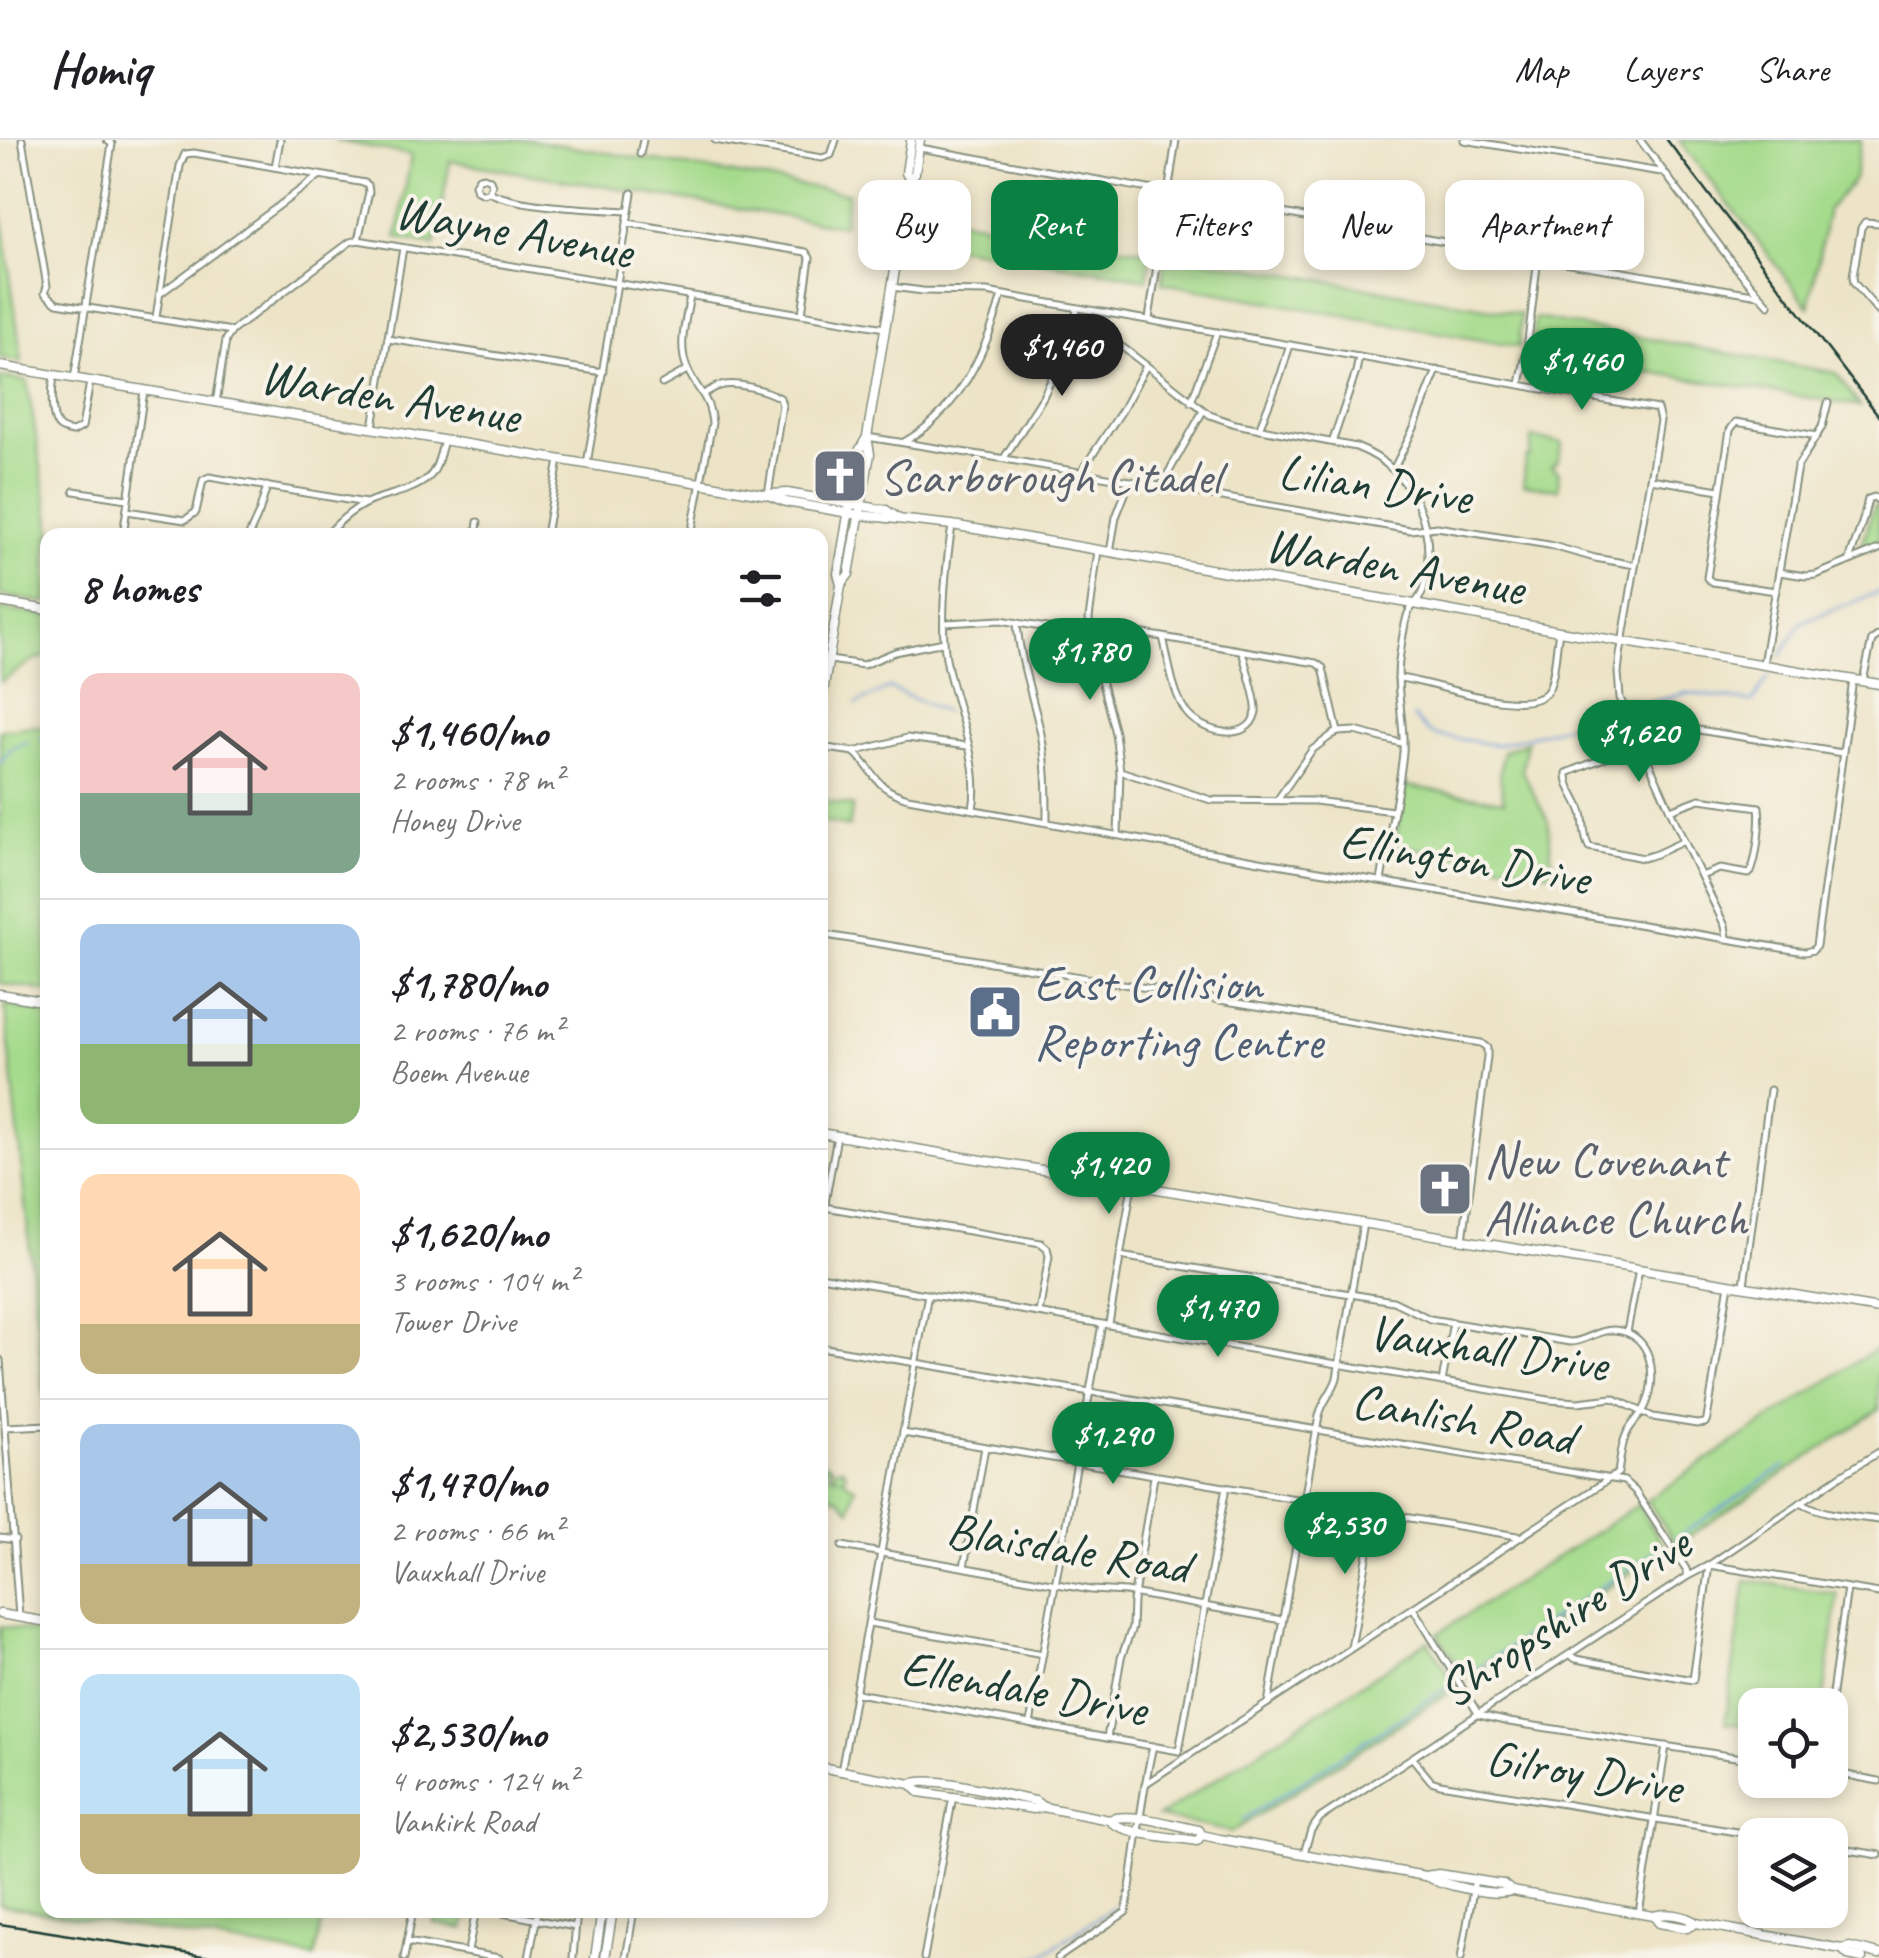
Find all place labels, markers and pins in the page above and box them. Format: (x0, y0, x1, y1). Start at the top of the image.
pin: $1,460 (981, 314, 1143, 399)
pin: $1,460 (1501, 328, 1663, 413)
place label: Scarborough Citadel (879, 445, 1229, 508)
church icon: Scarborough Citadel (810, 446, 870, 506)
pin: $1,780 (1009, 618, 1171, 703)
pin: $1,620 (1558, 700, 1720, 785)
place label: East Collision Reporting Centre (1034, 952, 1325, 1073)
public building icon: East Collision Reporting Centre (965, 982, 1025, 1042)
place label: New Covenant Alliance Church (1484, 1129, 1750, 1250)
pin: $1,420 (1028, 1132, 1190, 1217)
church icon: New Covenant Alliance Church (1415, 1159, 1475, 1219)
pin: $1,470 (1137, 1275, 1299, 1360)
pin: $1,290 (1032, 1402, 1194, 1487)
pin: $2,530 (1264, 1492, 1426, 1577)

